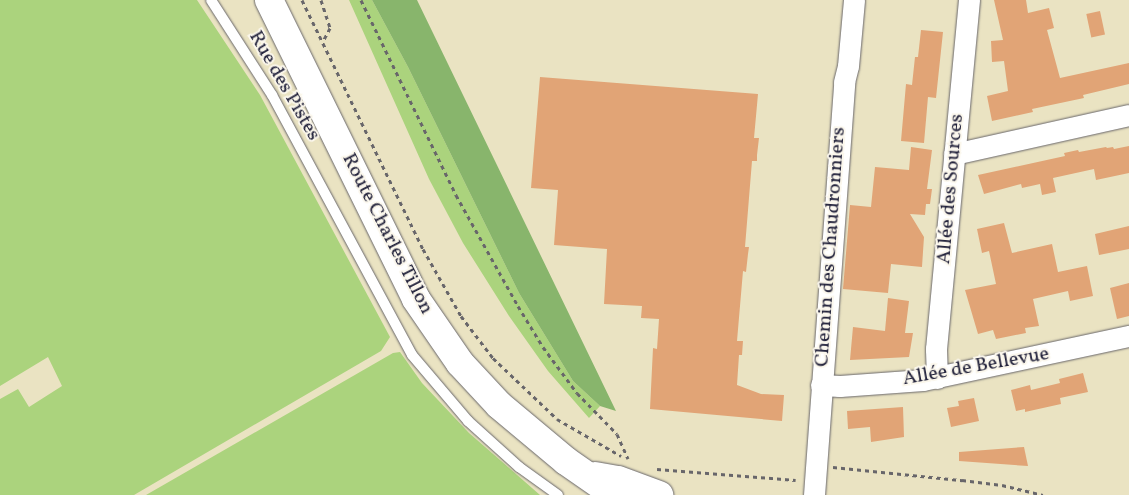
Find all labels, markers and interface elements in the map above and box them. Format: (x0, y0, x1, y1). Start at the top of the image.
street label: Rue des Pistes (243, 27, 325, 145)
street label: Allée des Sources (932, 113, 970, 265)
street label: Chemin des Chaudronniers (811, 126, 851, 368)
street label: Route Charles Tillon (336, 149, 438, 319)
street label: Allée de Bellevue (901, 342, 1051, 392)

